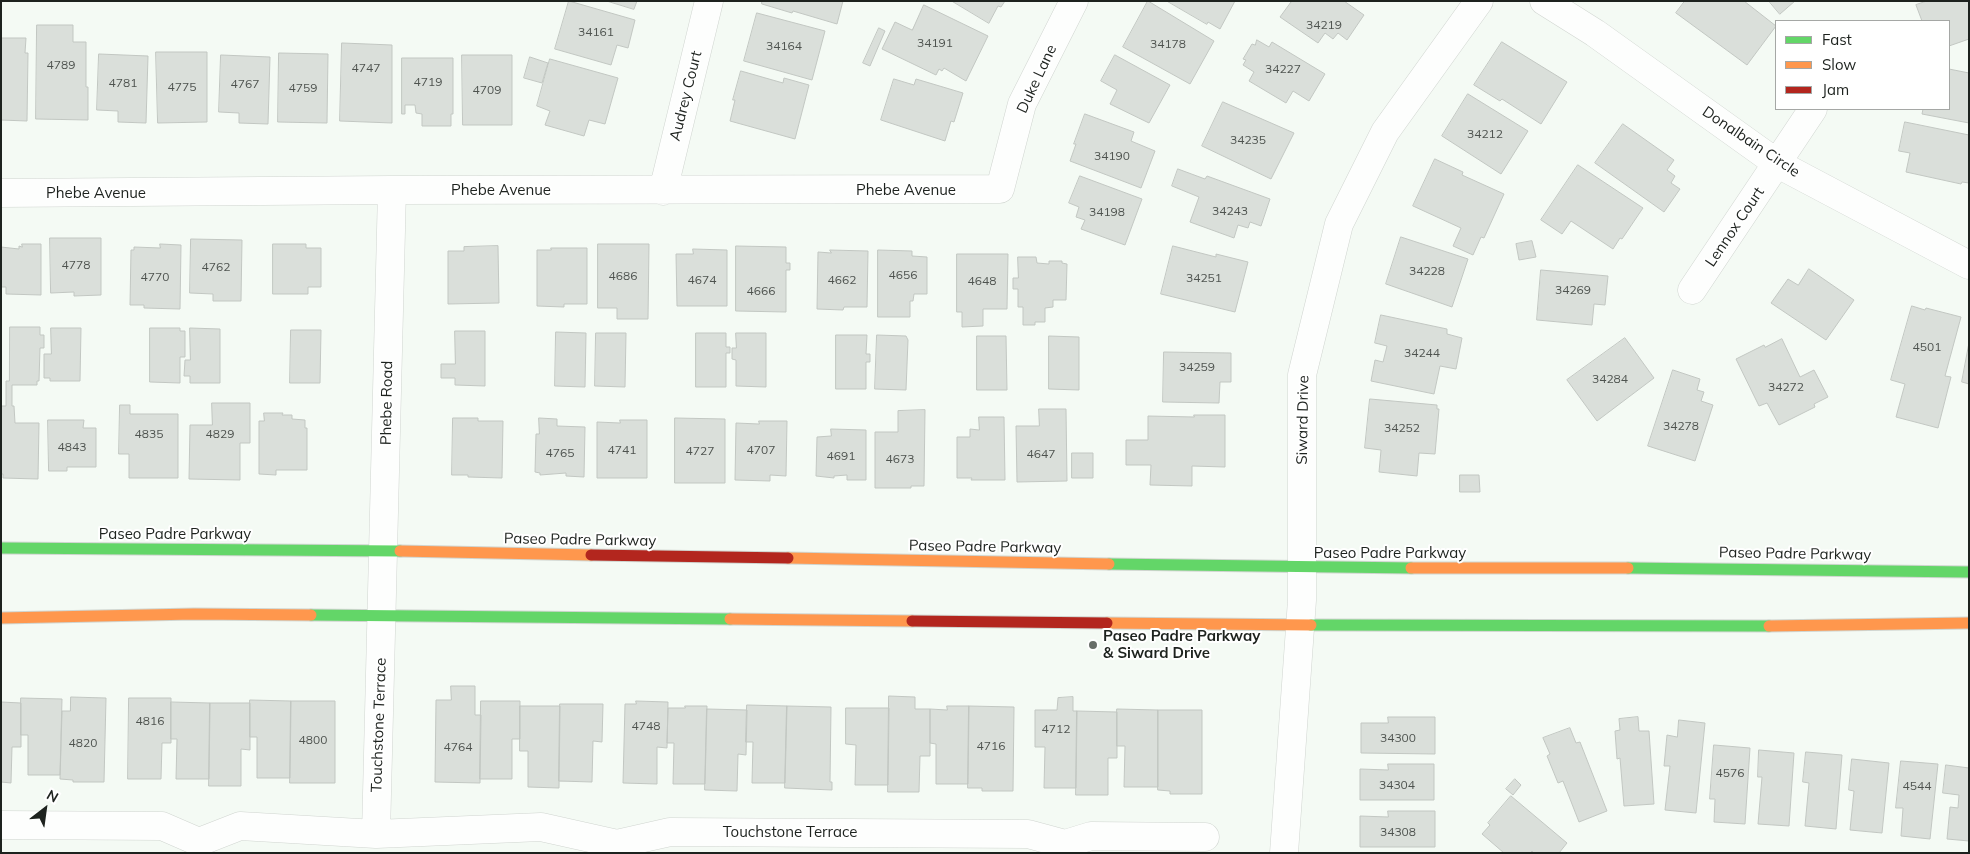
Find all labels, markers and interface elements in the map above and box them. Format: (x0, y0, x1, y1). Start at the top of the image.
house number: 34219 (1306, 18, 1342, 32)
legend (1775, 20, 1950, 110)
house number: 34161 (578, 25, 614, 39)
text: Fast (1822, 30, 1852, 49)
house number: 34191 (917, 36, 953, 50)
house number: 34178 (1150, 37, 1186, 51)
house number: 34164 (766, 39, 802, 53)
street label: Duke Lane (1013, 42, 1061, 116)
street label: Audrey Court (666, 49, 706, 143)
text: Slow (1822, 55, 1856, 74)
house number: 4789 (47, 58, 75, 72)
house number: 4747 (352, 61, 380, 75)
house number: 34227 (1265, 62, 1301, 76)
house number: 4719 (414, 75, 442, 89)
house number: 4781 (109, 76, 137, 90)
house number: 4767 (231, 77, 259, 91)
house number: 4775 (168, 80, 196, 94)
text: Jam (1822, 80, 1849, 99)
house number: 4759 (289, 81, 317, 95)
house number: 4709 (473, 83, 501, 97)
street label: Donalbain Circle (1699, 103, 1803, 181)
house number: 34212 (1467, 127, 1503, 141)
house number: 34235 (1230, 133, 1266, 147)
house number: 34190 (1094, 149, 1130, 163)
street label: Phebe Avenue (451, 181, 551, 199)
street label: Phebe Avenue (856, 181, 956, 199)
street label: Phebe Avenue (46, 184, 146, 202)
street label: Lennox Court (1702, 184, 1768, 270)
house number: 34243 (1212, 204, 1248, 218)
house number: 34198 (1089, 205, 1125, 219)
house number: 4778 (62, 258, 90, 272)
house number: 4762 (202, 260, 230, 274)
house number: 34228 (1409, 264, 1445, 278)
house number: 4656 (889, 268, 917, 282)
house number: 4686 (609, 269, 637, 283)
house number: 4770 (141, 270, 169, 284)
house number: 34251 (1186, 271, 1222, 285)
house number: 4674 (688, 273, 716, 287)
house number: 4662 (828, 273, 856, 287)
house number: 4648 (968, 274, 996, 288)
house number: 34269 (1555, 283, 1591, 297)
house number: 4666 (747, 284, 775, 298)
house number: 4501 (1913, 340, 1941, 354)
house number: 34244 (1404, 346, 1440, 360)
house number: 34259 (1179, 360, 1215, 374)
street label: Phebe Road (377, 361, 397, 445)
house number: 34284 (1592, 372, 1628, 386)
street label: Siward Drive (1293, 375, 1313, 465)
house number: 34272 (1768, 380, 1804, 394)
house number: 34278 (1663, 419, 1699, 433)
house number: 34252 (1384, 421, 1420, 435)
house number: 4835 (135, 427, 163, 441)
house number: 4829 (206, 427, 234, 441)
house number: 4843 (58, 440, 86, 454)
house number: 4741 (608, 443, 636, 457)
house number: 4707 (747, 443, 775, 457)
house number: 4727 (686, 444, 714, 458)
house number: 4765 (546, 446, 574, 460)
house number: 4647 (1027, 447, 1055, 461)
house number: 4691 (827, 449, 855, 463)
house number: 4673 (886, 452, 914, 466)
street label: Paseo Padre Parkway (99, 525, 251, 543)
street label: Paseo Padre Parkway (504, 530, 656, 550)
street label: Paseo Padre Parkway (909, 537, 1061, 557)
street label: Paseo Padre Parkway (1314, 544, 1466, 562)
street label: Paseo Padre Parkway (1719, 544, 1871, 564)
place label: Paseo Padre Parkway & Siward Drive (1103, 627, 1260, 662)
marker: Paseo Padre Parkway & Siward Drive (1087, 639, 1099, 651)
street label: Touchstone Terrace (368, 657, 390, 793)
house number: 4816 (136, 714, 164, 728)
house number: 4748 (632, 719, 660, 733)
house number: 4712 (1042, 722, 1070, 736)
house number: 34300 (1380, 731, 1416, 745)
house number: 4800 (299, 733, 327, 747)
house number: 4820 (69, 736, 97, 750)
house number: 4716 (977, 739, 1005, 753)
house number: 4764 (444, 740, 472, 754)
house number: 4576 (1716, 766, 1744, 780)
house number: 34304 (1379, 778, 1415, 792)
house number: 4544 (1903, 779, 1931, 793)
north arrow (20, 784, 70, 834)
text: N (43, 786, 62, 806)
street label: Touchstone Terrace (723, 823, 857, 841)
house number: 34308 (1380, 825, 1416, 839)

